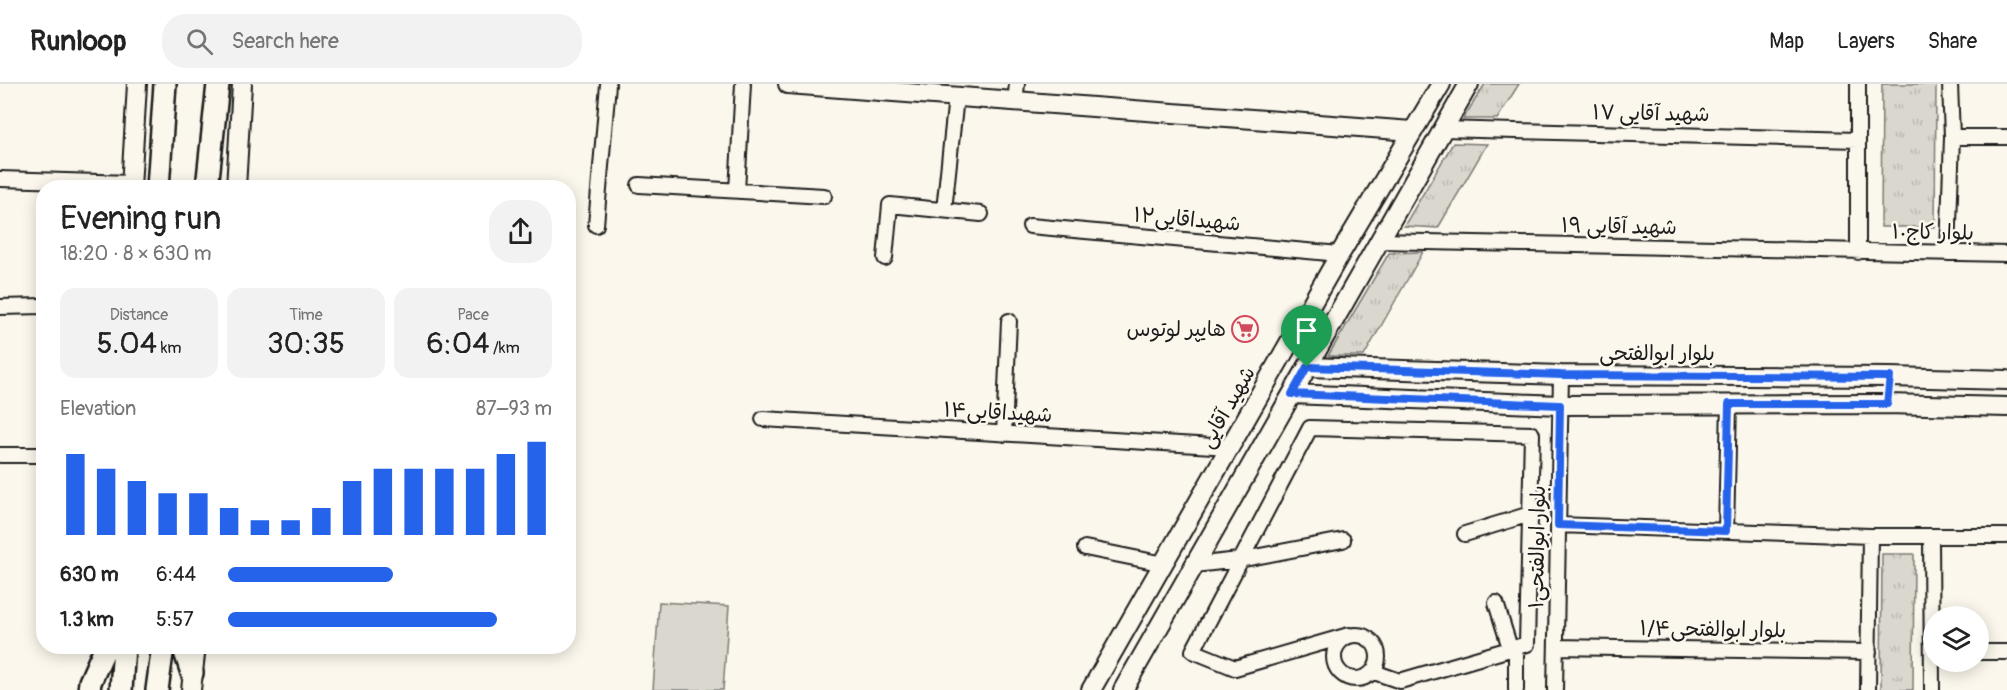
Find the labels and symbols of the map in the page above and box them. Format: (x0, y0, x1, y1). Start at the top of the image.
street label: شهید آقایی ۱۷ (1592, 99, 1710, 128)
street label: شهیداقایی۱۲ (1132, 201, 1242, 238)
street label: شهید آقایی ۱۹ (1561, 212, 1677, 241)
street label: بلوار کاج۱۰ (1892, 218, 1974, 247)
pin (1281, 305, 1332, 367)
supermarket icon: هایپر لوتوس (1230, 314, 1260, 344)
place label: هایپر لوتوس (1126, 316, 1226, 343)
street label: بلوار ابوالفتحی (1599, 340, 1715, 367)
street label: شهید آقایی (1193, 361, 1262, 453)
street label: شهیداقایی۱۴ (943, 396, 1053, 429)
street label: بلوار ابوالفتحی۱ (1523, 485, 1552, 609)
street label: بلوار ابوالفتحی۱/۴ (1639, 615, 1787, 644)

